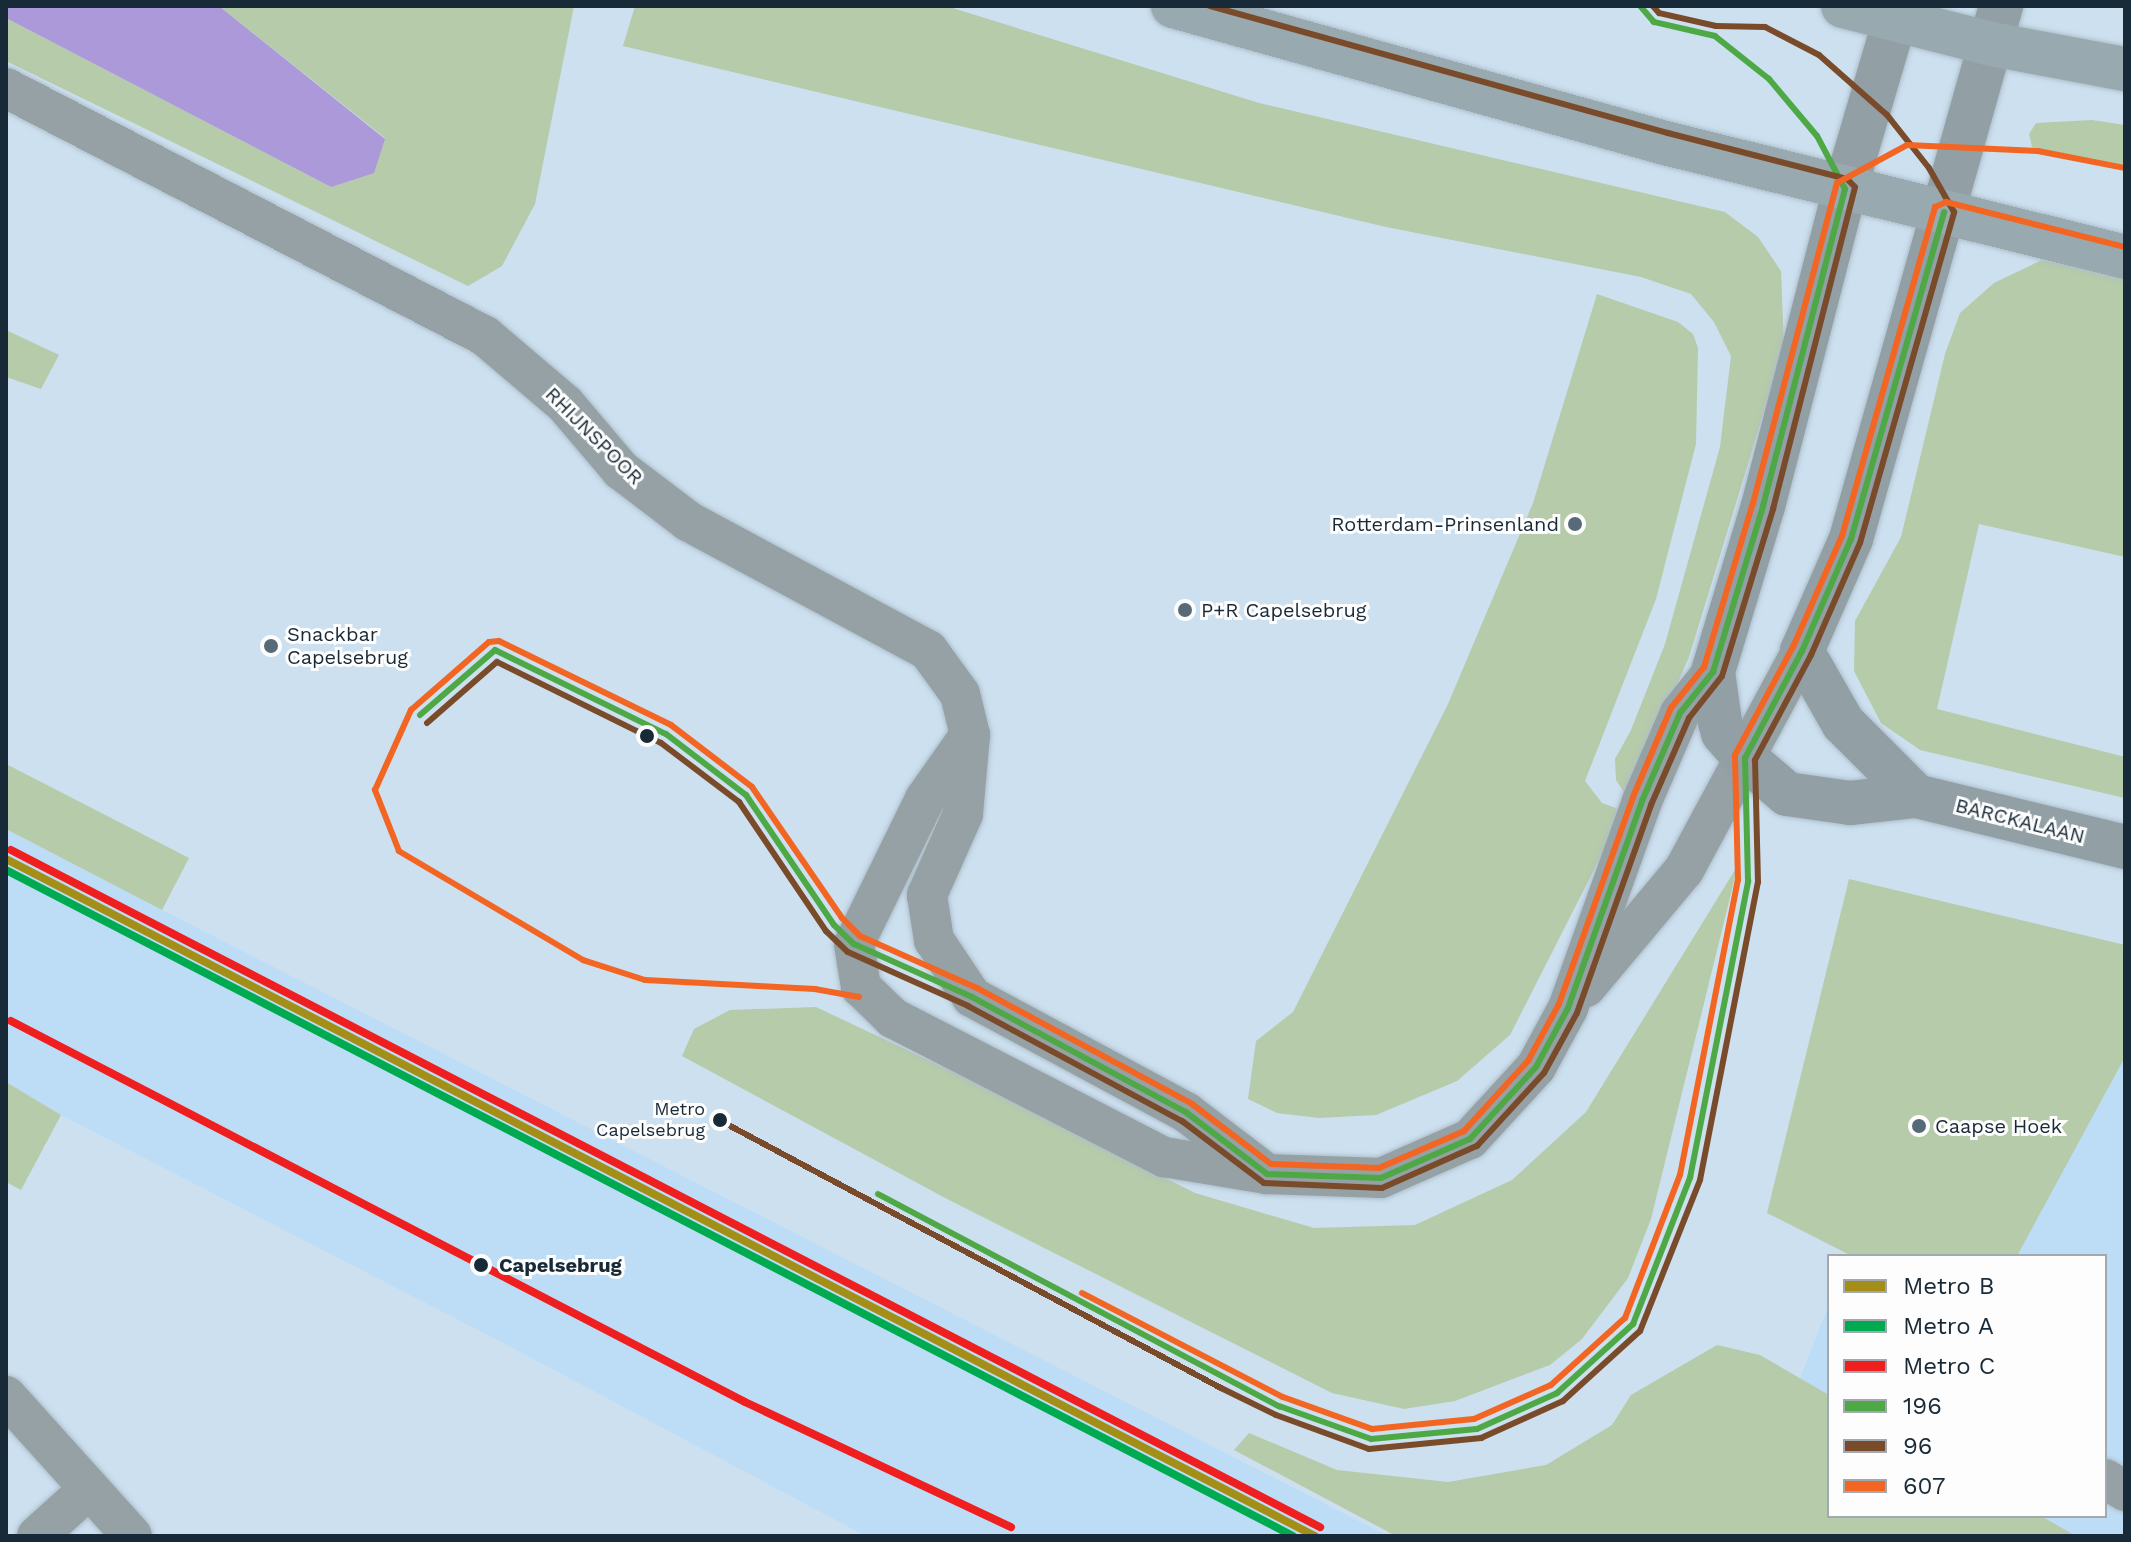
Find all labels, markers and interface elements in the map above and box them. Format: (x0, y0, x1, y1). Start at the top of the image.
street label: RHIJNSPOOR (540, 382, 648, 490)
place label: Rotterdam-Prinsenland (1331, 512, 1559, 536)
marker: Rotterdam-Prinsenland (1566, 515, 1584, 533)
place label: P+R Capelsebrug (1201, 598, 1366, 622)
marker: P+R Capelsebrug (1176, 601, 1194, 619)
place label: Snackbar Capelsebrug (287, 622, 408, 669)
marker: Snackbar Capelsebrug (262, 637, 280, 655)
unlabelled marker (639, 728, 655, 744)
street label: BARCKALAAN (1953, 793, 2087, 849)
place label: Metro Capelsebrug (596, 1099, 705, 1142)
marker: Metro Capelsebrug (712, 1112, 728, 1128)
place label: Caapse Hoek (1935, 1114, 2062, 1138)
marker: Caapse Hoek (1910, 1117, 1928, 1135)
place label: Capelsebrug (499, 1253, 622, 1277)
marker: Capelsebrug (470, 1254, 492, 1276)
legend (1827, 1254, 2107, 1518)
text: Metro B (1903, 1272, 1995, 1300)
text: Metro A (1903, 1312, 1994, 1340)
text: Metro C (1903, 1352, 1995, 1380)
text: 196 (1903, 1392, 1942, 1420)
text: 96 (1903, 1432, 1932, 1460)
text: 607 (1903, 1472, 1946, 1500)

